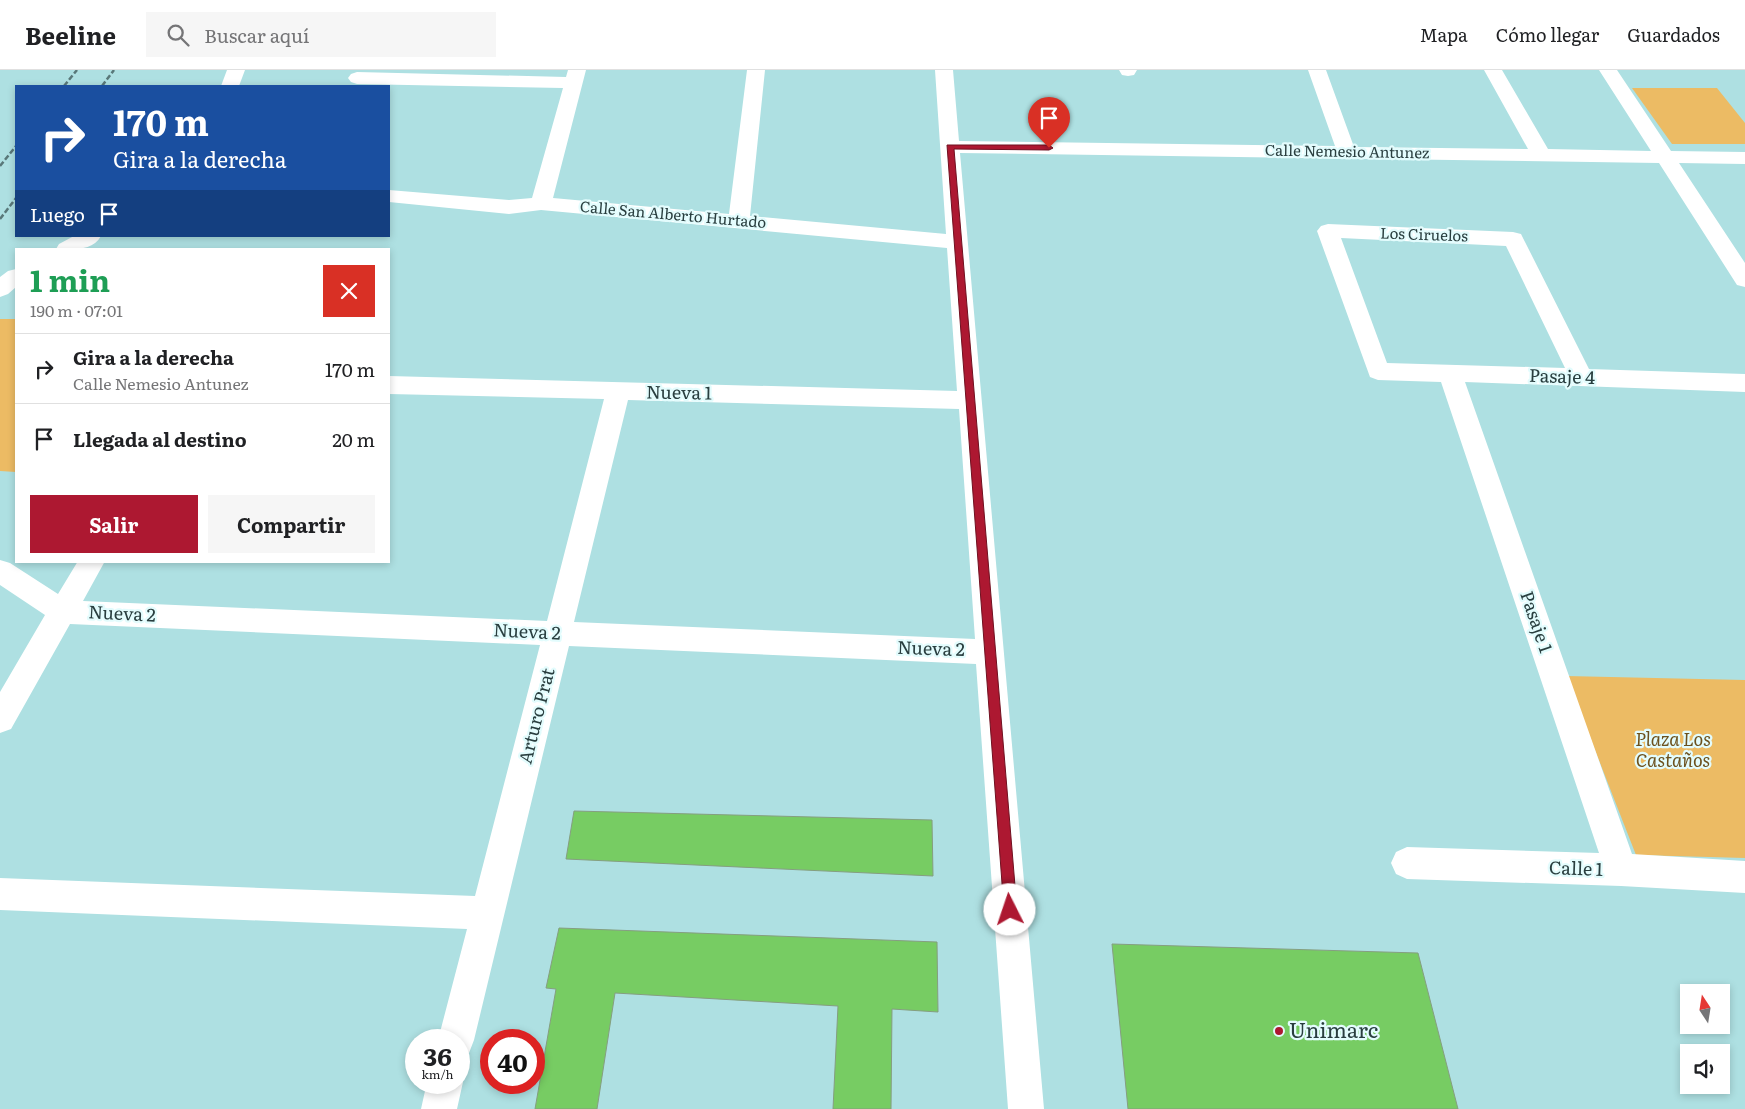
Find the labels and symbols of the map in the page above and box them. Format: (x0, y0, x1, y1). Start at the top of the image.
pin (1028, 97, 1070, 148)
street label: Calle Nemesio Antunez (1265, 138, 1430, 163)
street label: Calle San Alberto Hurtado (579, 194, 768, 233)
street label: Los Ciruelos (1380, 220, 1469, 247)
street label: Pasaje 4 (1528, 361, 1596, 390)
street label: Nueva 1 (646, 377, 712, 406)
street label: Pasaje 1 (1514, 587, 1561, 656)
street label: Nueva 2 (88, 597, 157, 628)
street label: Nueva 2 (493, 615, 562, 646)
street label: Nueva 2 (897, 633, 965, 662)
street label: Arturo Prat (511, 664, 561, 767)
park label: Plaza Los Castaños (1635, 725, 1711, 773)
street label: Calle 1 (1548, 853, 1604, 882)
position arrow (983, 883, 1035, 935)
north arrow (1680, 984, 1730, 1034)
place label: Unimarc (1289, 1013, 1378, 1044)
marker: Unimarc (1273, 1025, 1285, 1037)
speed limit sign: 40 (480, 1029, 545, 1094)

